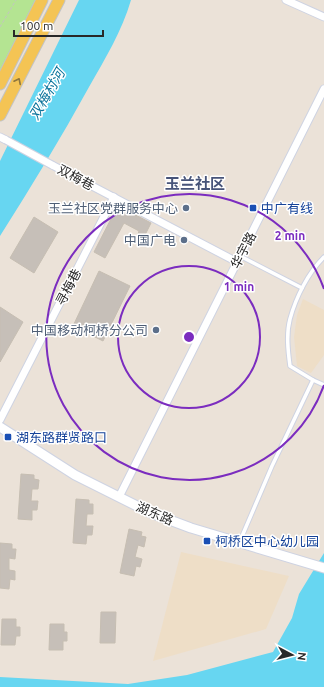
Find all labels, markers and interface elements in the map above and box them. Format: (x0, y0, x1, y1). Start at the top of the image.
scale bar (14, 12, 103, 38)
text: 100 m (20, 19, 53, 32)
water label: 双梅村河 (26, 63, 69, 122)
one-way arrow (13, 77, 21, 85)
street label: 双梅巷 (55, 162, 97, 192)
district label: 玉兰社区 (165, 175, 225, 192)
place label: 玉兰社区党群服务中心 (48, 201, 178, 215)
place label: 中广有线 (261, 201, 313, 215)
marker: 玉兰社区党群服务中心 (181, 203, 191, 213)
marker: 中广有线 (248, 203, 258, 213)
street label: 华宇路 (228, 229, 258, 271)
text: 2 min (275, 229, 305, 242)
place label: 中国广电 (124, 233, 176, 247)
marker: 中国广电 (179, 235, 189, 245)
street label: 寻梅巷 (53, 266, 83, 308)
text: 1 min (224, 280, 254, 293)
place label: 中国移动柯桥分公司 (31, 323, 148, 337)
marker: 中国移动柯桥分公司 (151, 325, 161, 335)
centre of rings (182, 330, 196, 344)
place label: 湖东路群贤路口 (16, 430, 107, 444)
marker: 湖东路群贤路口 (3, 432, 13, 442)
street label: 湖东路 (134, 499, 176, 527)
place label: 柯桥区中心幼儿园 (215, 534, 319, 548)
marker: 柯桥区中心幼儿园 (202, 536, 212, 546)
north arrow (272, 635, 312, 675)
text: N (295, 651, 308, 661)

